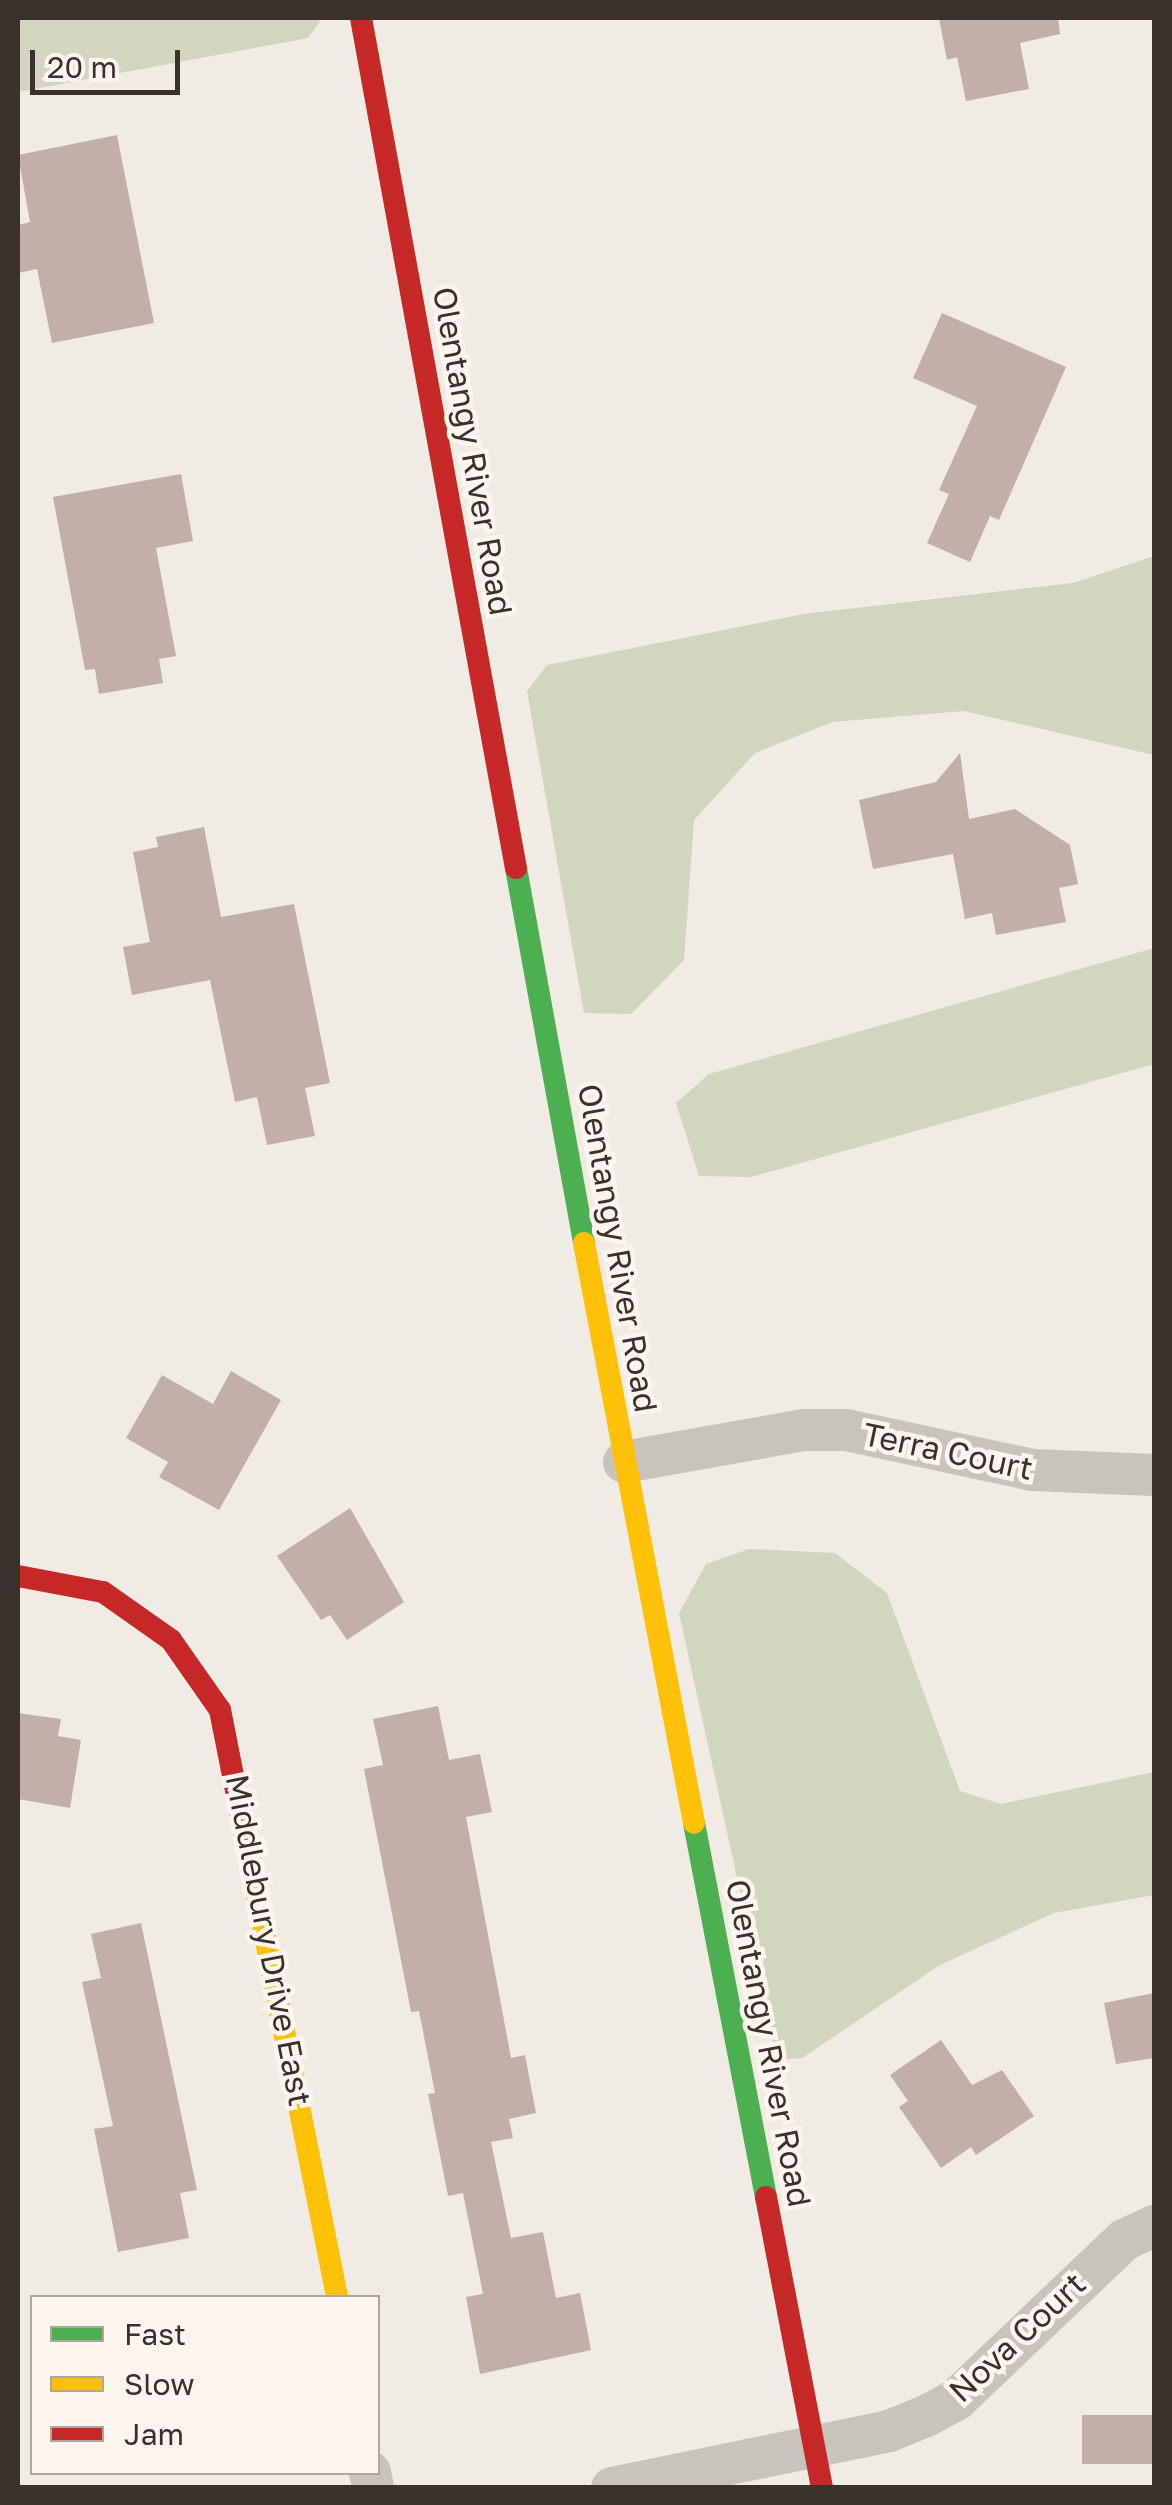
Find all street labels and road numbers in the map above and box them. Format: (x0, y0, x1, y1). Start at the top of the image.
street label: Olentangy River Road (425, 284, 521, 618)
street label: Olentangy River Road (570, 1081, 666, 1415)
street label: Terra Court (860, 1414, 1036, 1488)
street label: Middlebury Drive East (218, 1771, 320, 2109)
street label: Olentangy River Road (718, 1876, 820, 2210)
street label: Nova Court (941, 2264, 1093, 2410)

